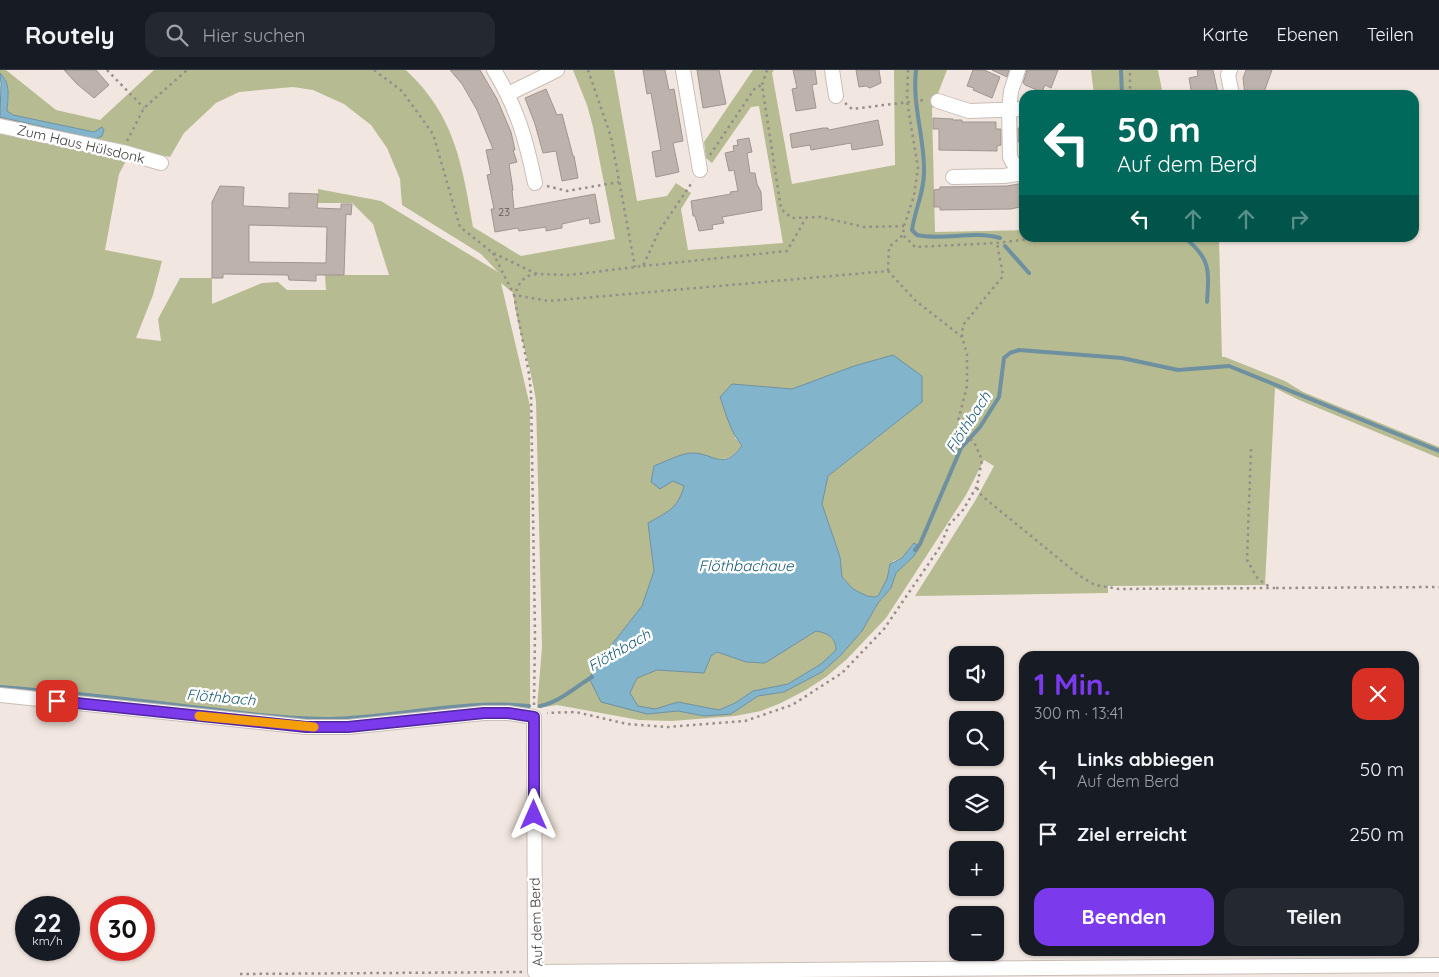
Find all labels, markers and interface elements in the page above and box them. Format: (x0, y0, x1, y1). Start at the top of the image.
search box (145, 12, 495, 57)
text: Routely (25, 20, 115, 50)
icon: search (163, 21, 191, 49)
text: Hier suchen (203, 23, 306, 47)
text: Karte (1202, 23, 1248, 46)
text: Ebenen (1276, 23, 1339, 46)
text: Teilen (1367, 23, 1414, 46)
text: 50 m (1117, 107, 1201, 151)
icon: left (1034, 110, 1099, 175)
street label: Zum Haus Hülsdonk (15, 121, 147, 167)
text: Auf dem Berd (1117, 150, 1257, 178)
house number: 23 (498, 205, 510, 219)
icon: left (1126, 205, 1154, 233)
icon: ahead (1179, 205, 1207, 233)
icon: ahead (1232, 205, 1260, 233)
icon: right (1285, 205, 1313, 233)
water label: Flöthbach (941, 387, 995, 456)
water label: Flöthbachaue (698, 556, 794, 575)
water label: Flöthbach (584, 624, 654, 675)
map controls (949, 646, 1004, 961)
button: sound (949, 646, 1004, 701)
text: 1 Min. (1034, 665, 1111, 703)
button: close (1352, 668, 1404, 720)
pin (36, 680, 78, 722)
water label: Flöthbach (186, 685, 257, 710)
icon: arrive (43, 687, 71, 715)
text: 300 m · 13:41 (1034, 703, 1124, 723)
button: search (949, 711, 1004, 766)
text: Links abbiegen (1077, 747, 1214, 771)
icon: left (1034, 755, 1062, 783)
text: 50 m (1360, 757, 1404, 781)
text: Auf dem Berd (1077, 771, 1179, 791)
button: layers (949, 776, 1004, 831)
position arrow (507, 788, 559, 840)
icon: arrive (1034, 820, 1062, 848)
text: Ziel erreicht (1077, 822, 1187, 846)
text: 250 m (1349, 822, 1404, 846)
button: + (949, 841, 1004, 896)
street label: Auf dem Berd (525, 877, 547, 967)
button: Beenden (1034, 888, 1214, 946)
button: Teilen (1224, 888, 1404, 946)
speed limit sign: 30 (90, 896, 155, 961)
button: − (949, 906, 1004, 961)
text: 22 (33, 907, 62, 938)
text: km/h (32, 933, 63, 948)

